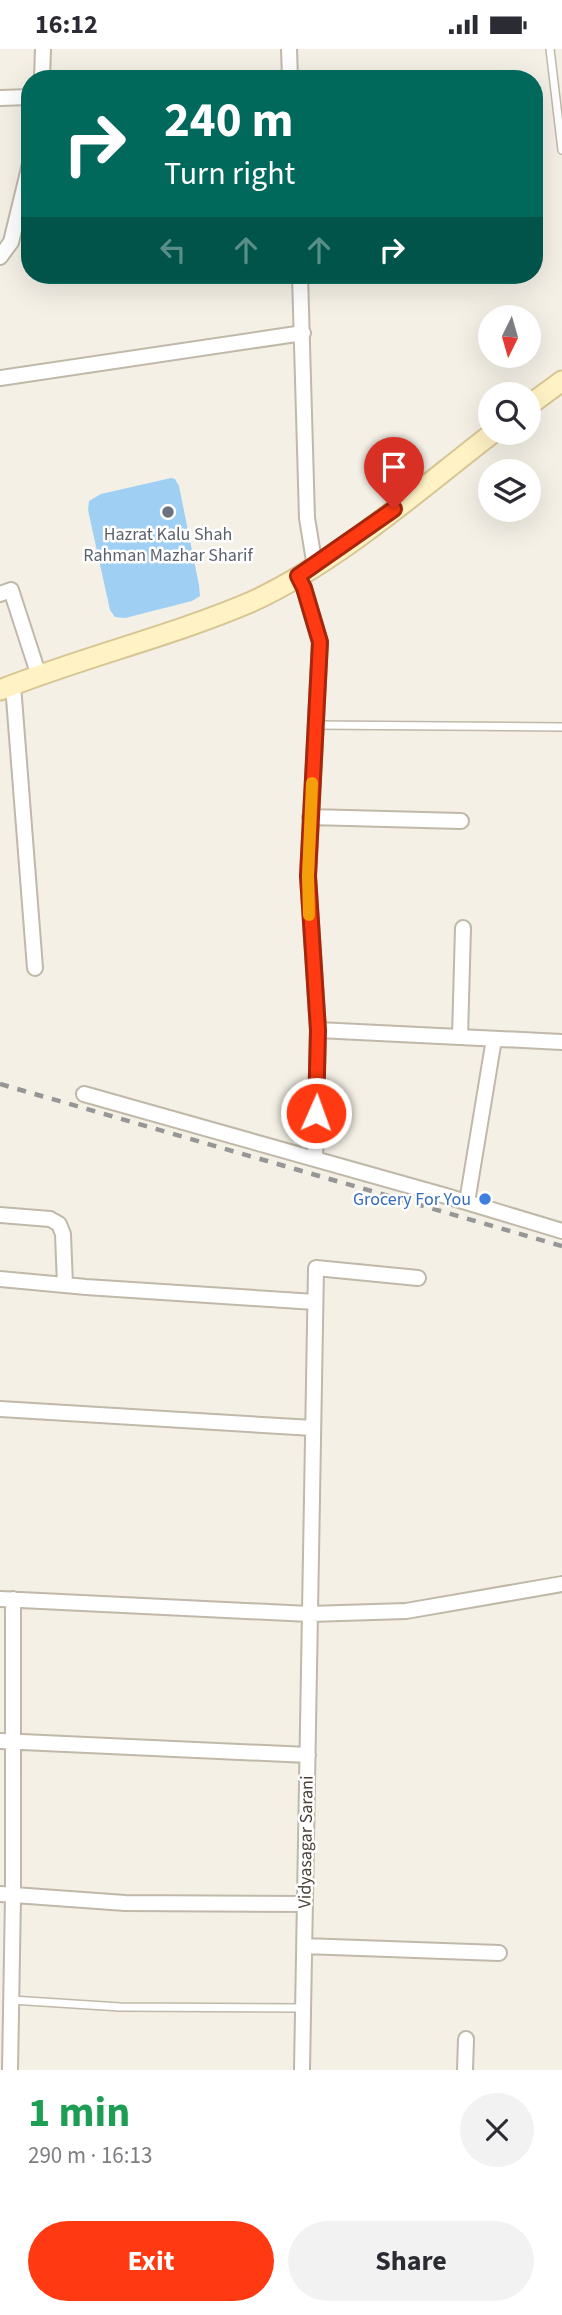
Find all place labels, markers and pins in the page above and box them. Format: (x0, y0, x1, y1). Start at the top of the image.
pin (364, 437, 424, 509)
marker: Hazrat Kalu Shah Rahman Mazhar Sharif (160, 504, 176, 520)
place label: Hazrat Kalu Shah Rahman Mazhar Sharif (83, 522, 253, 568)
place label: Grocery For You (353, 1187, 471, 1212)
marker: Grocery For You (477, 1191, 493, 1207)

